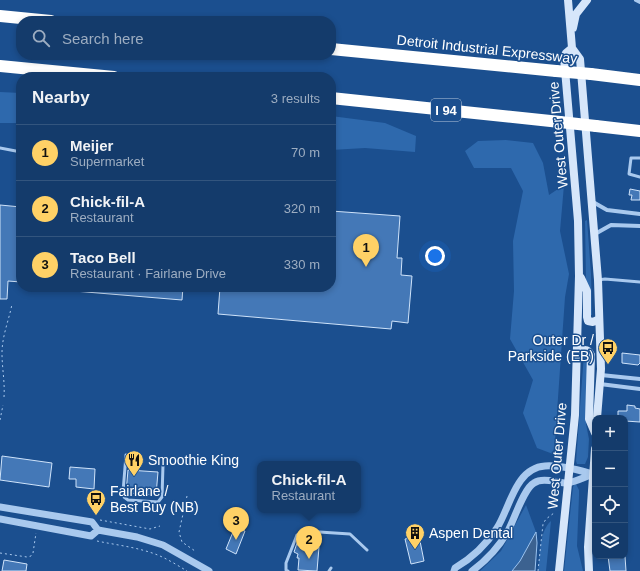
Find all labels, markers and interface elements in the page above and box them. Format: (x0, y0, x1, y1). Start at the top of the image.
search box (16, 16, 336, 60)
icon: search (30, 27, 52, 49)
text: Search here (62, 30, 144, 47)
street label: Detroit Industrial Expressway (396, 32, 578, 66)
street label: West Outer Drive (545, 81, 571, 189)
text: Nearby (32, 88, 90, 107)
text: 3 results (271, 91, 320, 106)
road number: I 94 (431, 99, 461, 121)
text: Meijer (70, 137, 113, 154)
text: 1 (41, 145, 49, 160)
text: 70 m (291, 145, 320, 160)
text: Supermarket (70, 154, 144, 169)
text: Chick-fil-A (70, 193, 145, 210)
text: 2 (41, 201, 49, 216)
text: 320 m (284, 201, 320, 216)
text: Restaurant (70, 210, 134, 225)
pin: 1 (353, 234, 379, 267)
your location (425, 246, 445, 266)
text: Taco Bell (70, 249, 136, 266)
text: 3 (41, 257, 49, 272)
text: 330 m (284, 257, 320, 272)
text: Restaurant · Fairlane Drive (70, 266, 226, 281)
place label: Outer Dr / Parkside (EB) (508, 332, 594, 364)
bus stop icon: Outer Dr / Parkside (EB) (597, 337, 619, 365)
street label: West Outer Drive (544, 402, 570, 510)
map controls (592, 415, 628, 559)
button: + (592, 415, 628, 451)
restaurant icon: Smoothie King (123, 449, 145, 477)
button: − (592, 451, 628, 487)
place label: Smoothie King (148, 452, 239, 468)
popup (257, 461, 361, 513)
text: Chick-fil-A (272, 471, 347, 488)
place label: Fairlane / Best Buy (NB) (110, 483, 199, 515)
button: locate (592, 487, 628, 523)
bus stop icon: Fairlane / Best Buy (NB) (85, 488, 107, 516)
text: Restaurant (272, 488, 335, 503)
pin: 3 (223, 507, 249, 540)
building icon: Aspen Dental (404, 522, 426, 550)
button: layers (592, 523, 628, 559)
place label: Aspen Dental (429, 525, 513, 541)
pin: 2 (296, 526, 322, 559)

